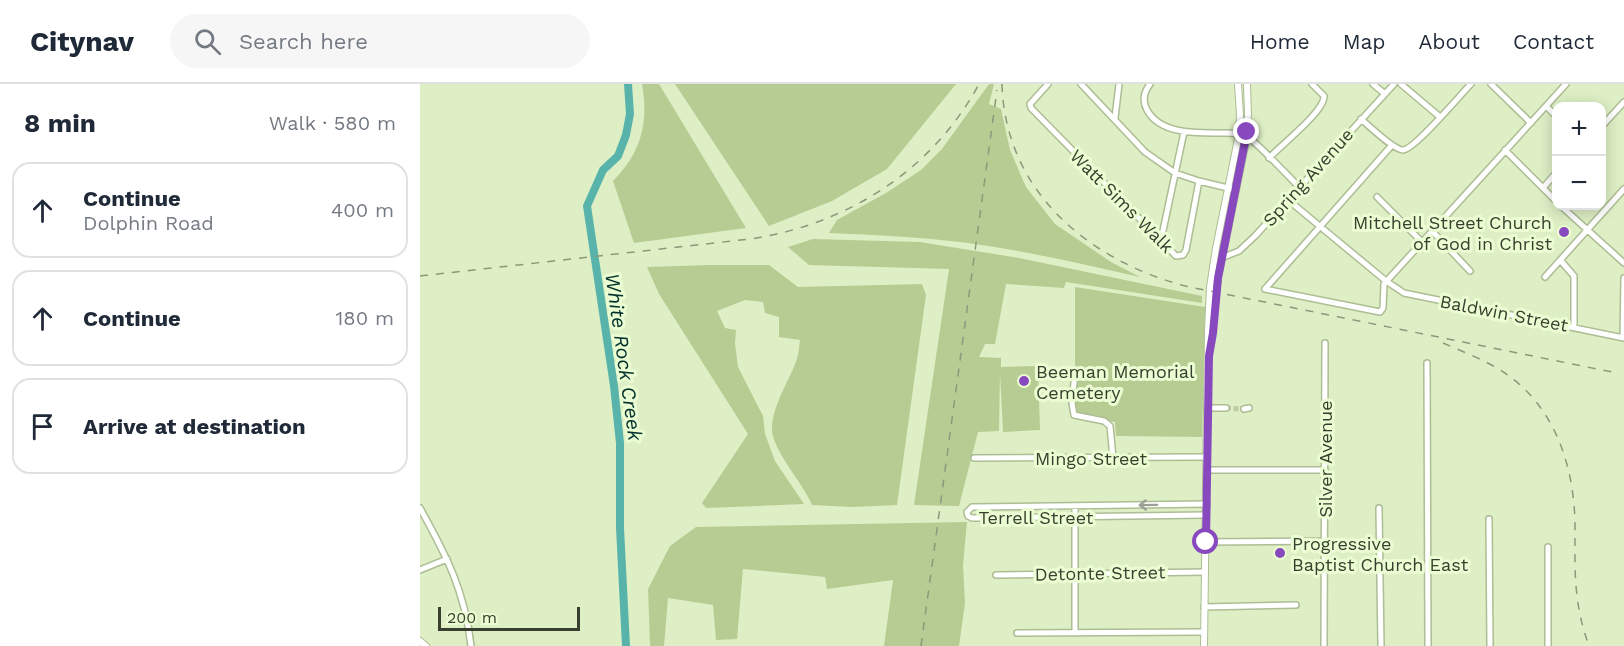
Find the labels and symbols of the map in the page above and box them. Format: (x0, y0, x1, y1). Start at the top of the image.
route end (1233, 118, 1259, 144)
street label: Spring Avenue (1258, 124, 1358, 230)
street label: Watt Sims Walk (1066, 145, 1178, 257)
place label: Mitchell Street Church of God in Christ (1353, 212, 1552, 254)
marker: Mitchell Street Church of God in Christ (1557, 225, 1571, 239)
water label: White Rock Creek (600, 272, 648, 443)
street label: Baldwin Street (1438, 290, 1570, 336)
place label: Beeman Memorial Cemetery (1036, 361, 1195, 403)
marker: Beeman Memorial Cemetery (1017, 374, 1031, 388)
street label: Silver Avenue (1315, 400, 1336, 518)
street label: Mingo Street (1035, 448, 1147, 469)
one-way arrow (1139, 499, 1159, 511)
street label: Terrell Street (979, 507, 1094, 528)
route start (1192, 528, 1218, 554)
place label: Progressive Baptist Church East (1292, 533, 1469, 575)
marker: Progressive Baptist Church East (1273, 546, 1287, 560)
street label: Detonte Street (1034, 561, 1166, 585)
scale bar (438, 604, 580, 632)

